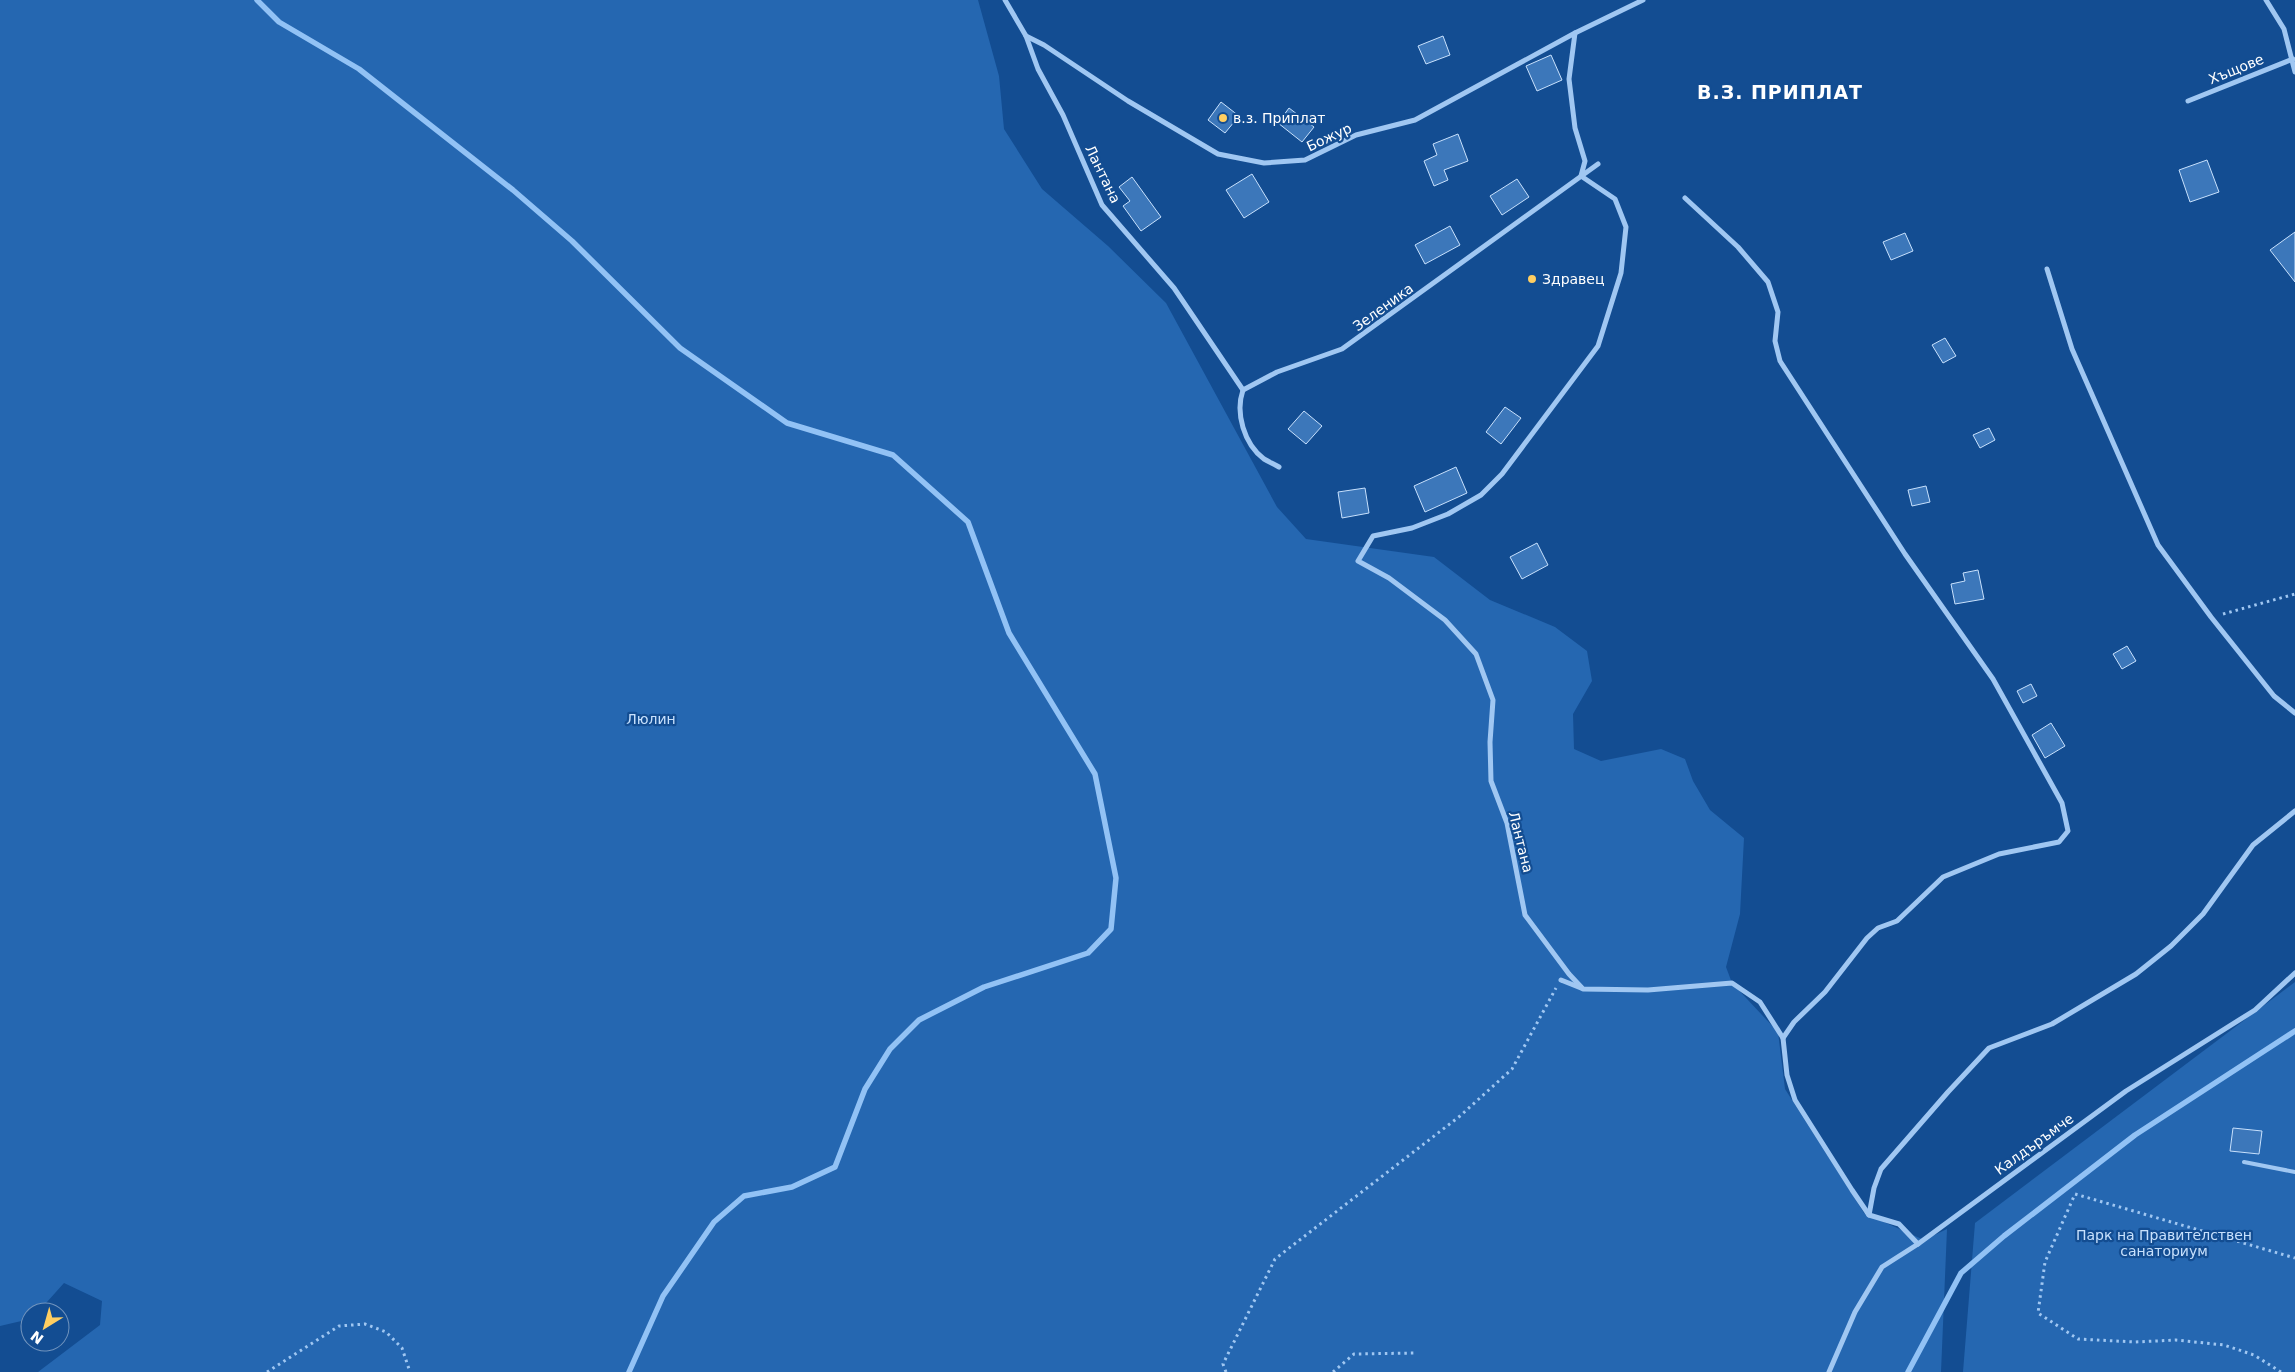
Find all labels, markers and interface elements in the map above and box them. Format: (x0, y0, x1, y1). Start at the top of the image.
street label: Хъщове (2206, 51, 2266, 87)
district label: В.З. ПРИПЛАТ (1697, 81, 1863, 103)
place label: в.з. Приплат (1233, 110, 1325, 126)
marker: в.з. Приплат (1217, 112, 1229, 124)
street label: Божур (1304, 120, 1354, 154)
street label: Лантана (1082, 142, 1124, 206)
place label: Здравец (1542, 271, 1605, 287)
marker: Здравец (1526, 273, 1538, 285)
street label: Зеленика (1350, 280, 1416, 334)
park label: Люлин (626, 711, 676, 727)
street label: Лантана (1506, 810, 1536, 874)
street label: Калдъръмче (1992, 1110, 2076, 1178)
park label: Парк на Правителствен санаториум (2076, 1227, 2252, 1259)
north arrow (20, 1302, 70, 1352)
text: N (28, 1327, 47, 1347)

